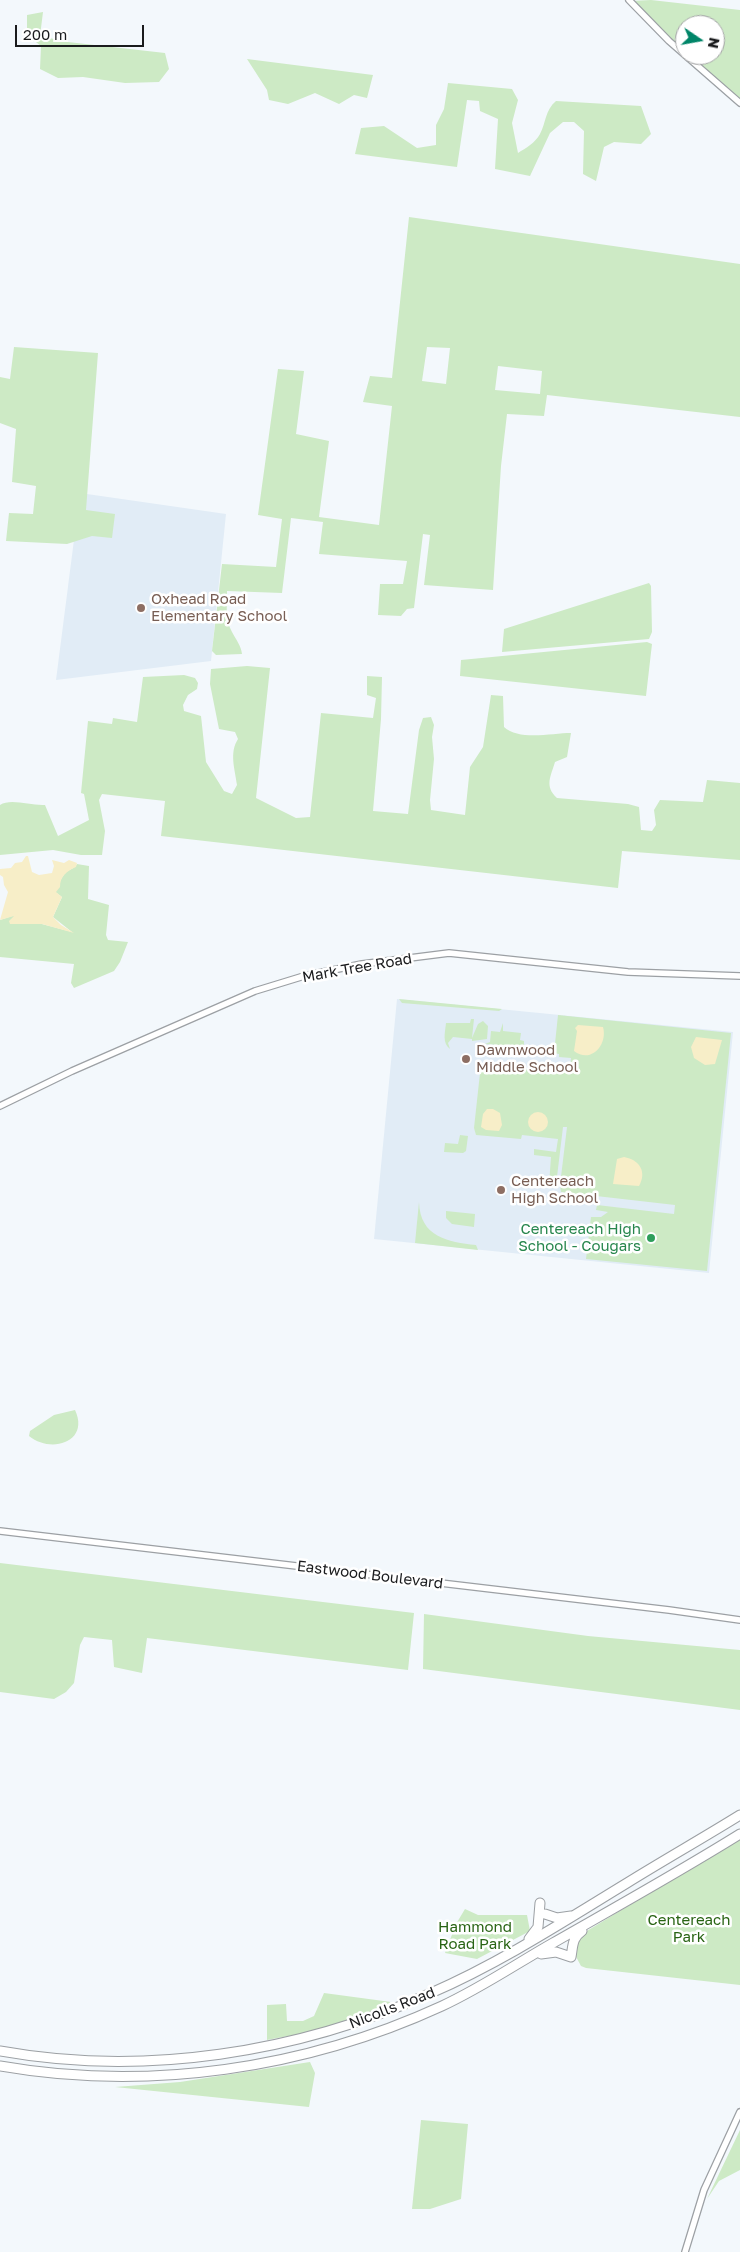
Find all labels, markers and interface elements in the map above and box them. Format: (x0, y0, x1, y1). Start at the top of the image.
scale bar (18, 15, 146, 47)
north arrow (675, 15, 725, 65)
text: 200 m (23, 25, 67, 43)
text: N (705, 36, 724, 50)
place label: Oxhead Road Elementary School (151, 590, 287, 625)
marker: Oxhead Road Elementary School (135, 602, 147, 614)
street label: Mark Tree Road (301, 949, 413, 987)
place label: Dawnwood Middle School (476, 1041, 578, 1076)
marker: Dawnwood Middle School (460, 1053, 472, 1065)
place label: Centereach High School (511, 1172, 598, 1207)
marker: Centereach High School (495, 1184, 507, 1196)
place label: Centereach High School - Cougars (518, 1220, 641, 1255)
marker: Centereach High School - Cougars (645, 1232, 657, 1244)
street label: Eastwood Boulevard (296, 1557, 444, 1593)
park label: Centereach Park (648, 1911, 730, 1946)
park label: Hammond Road Park (438, 1918, 512, 1953)
street label: Nicolls Road (346, 1983, 438, 2033)

